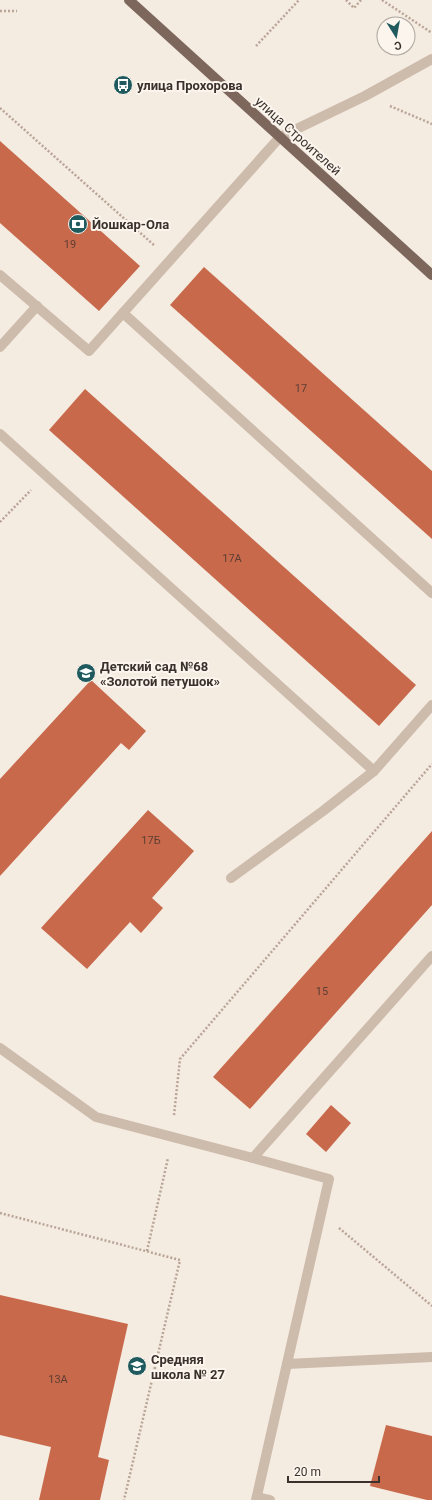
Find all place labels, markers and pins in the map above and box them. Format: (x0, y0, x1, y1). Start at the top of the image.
bus stop icon: улица Прохорова (112, 74, 134, 96)
place label: улица Прохорова (137, 78, 243, 93)
bank icon: Йошкар-Ола (67, 213, 89, 235)
place label: Йошкар-Ола (92, 217, 169, 232)
place label: Детский сад №68 «Золотой петушок» (100, 659, 220, 689)
school or university icon: Детский сад №68 «Золотой петушок» (75, 662, 97, 684)
place label: Средняя школа № 27 (151, 1352, 225, 1382)
school or university icon: Средняя школа № 27 (126, 1355, 148, 1377)

